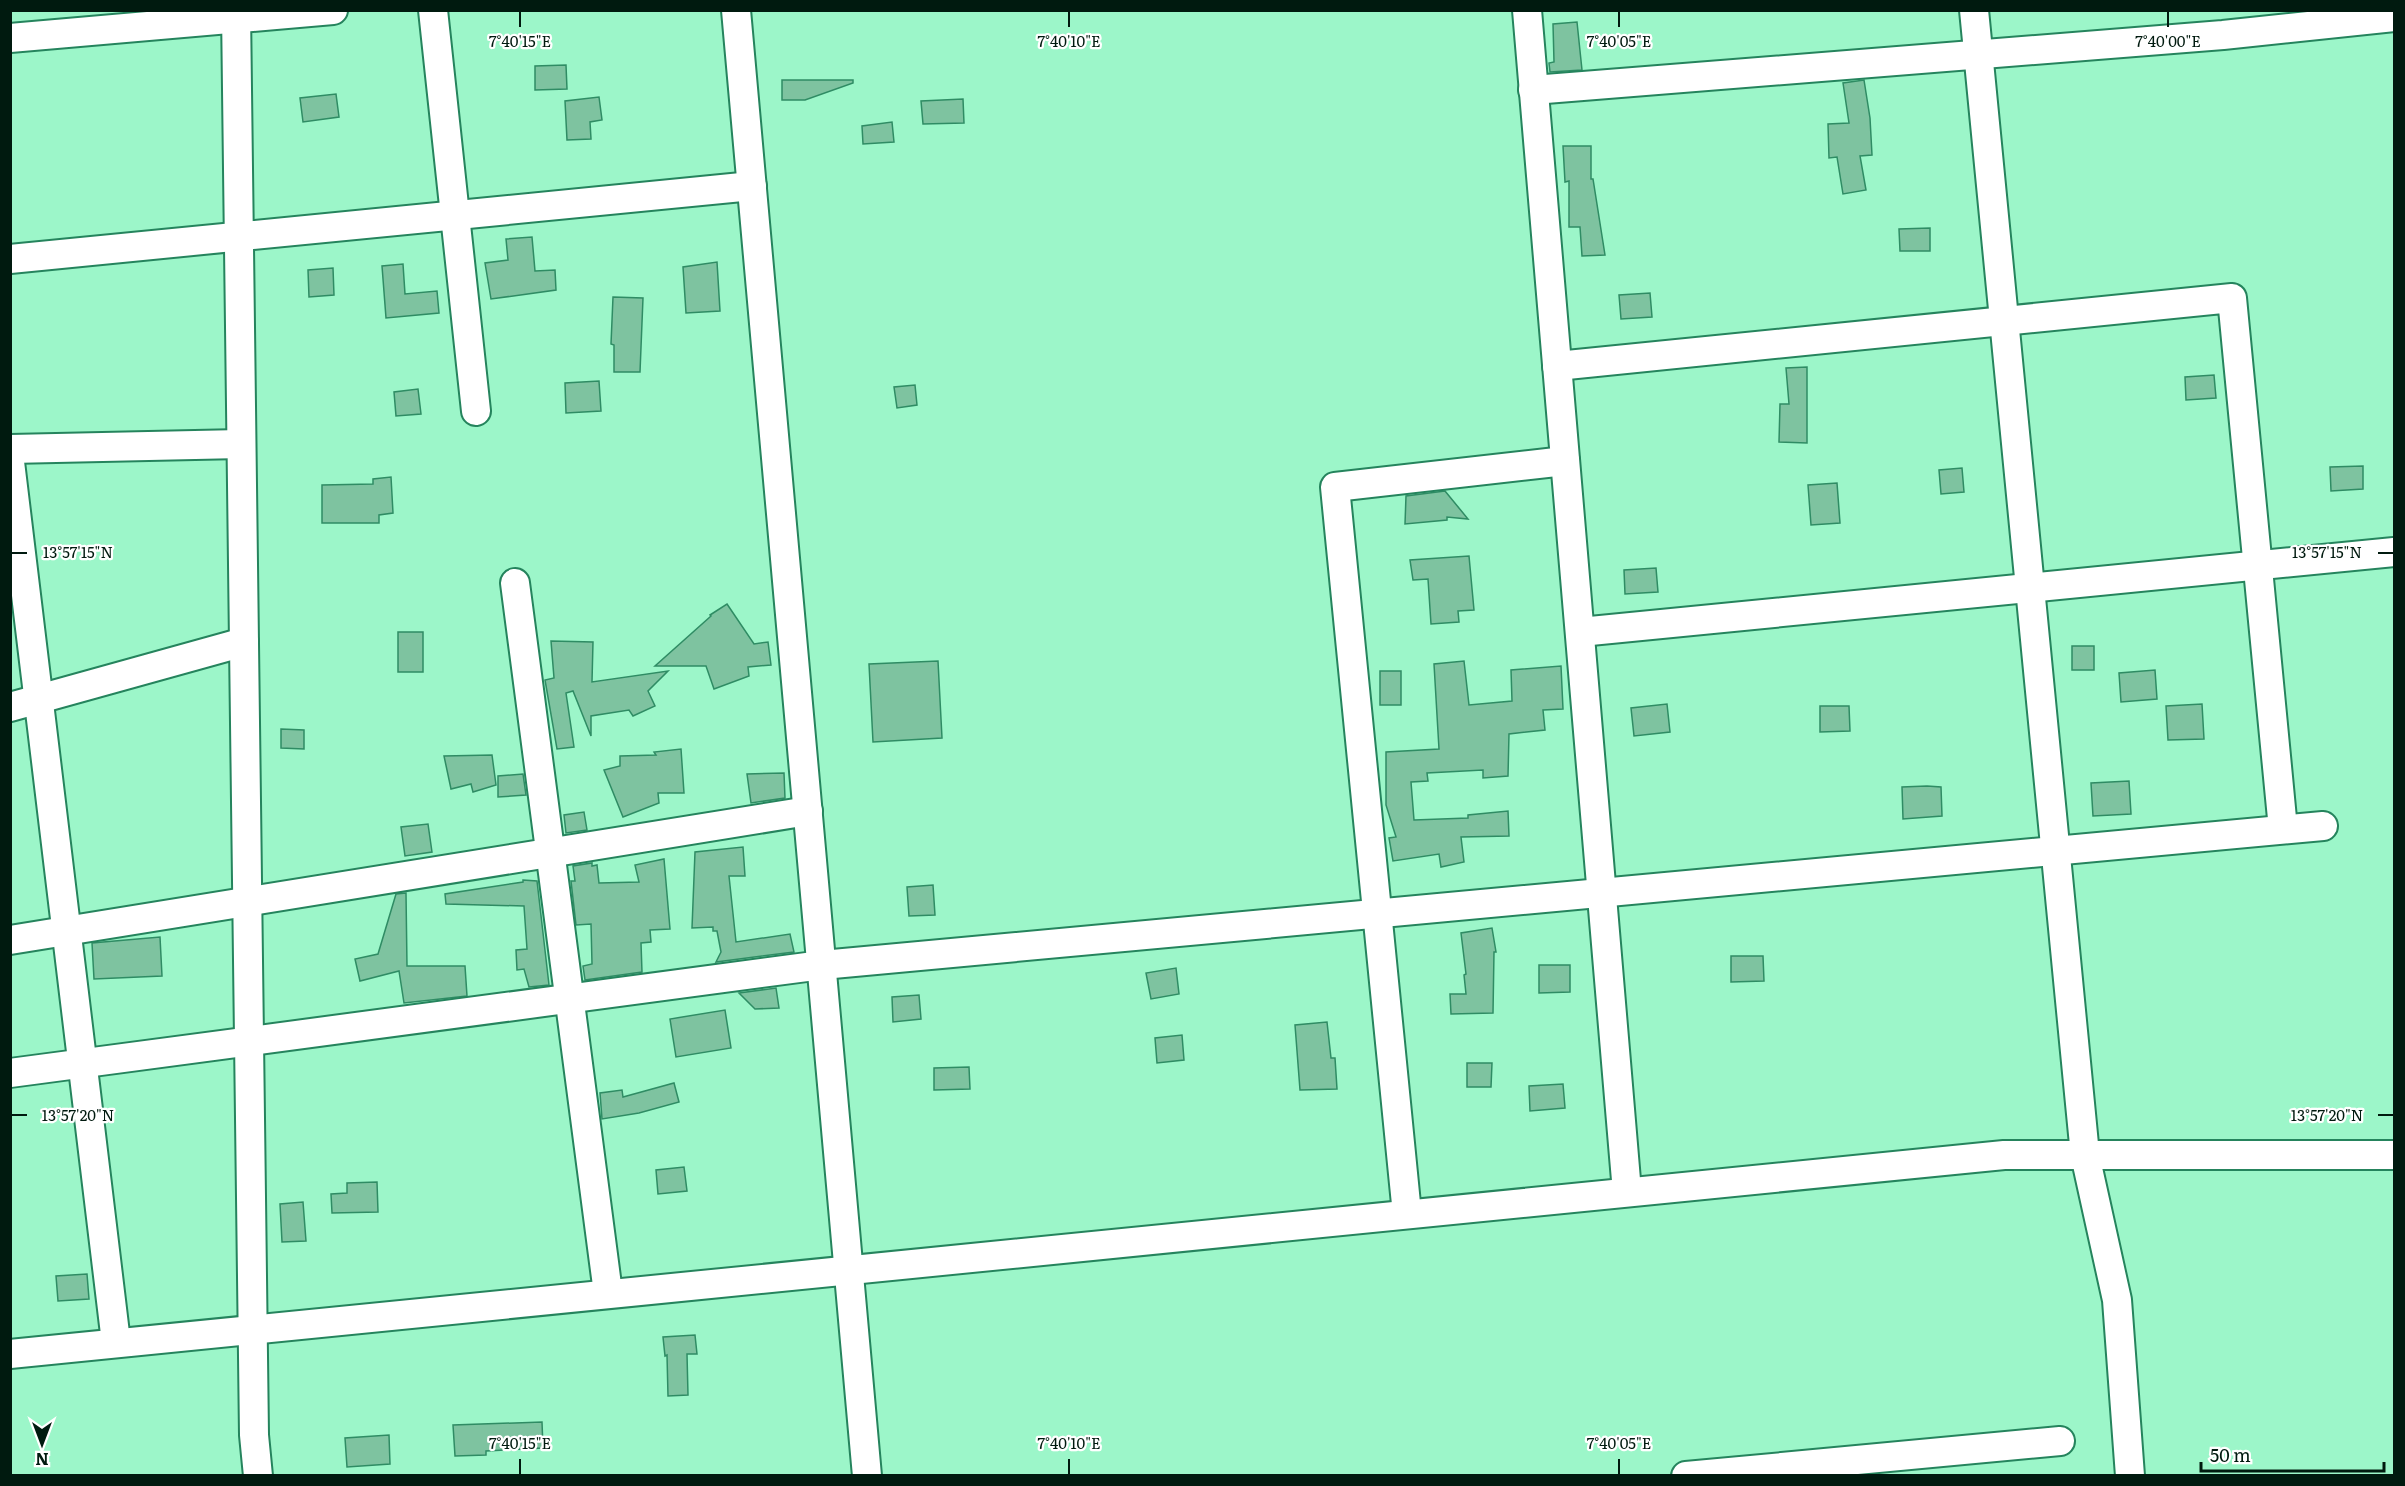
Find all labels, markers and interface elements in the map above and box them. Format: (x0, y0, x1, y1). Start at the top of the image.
text: 7°40'15"E (489, 29, 551, 52)
text: 7°40'10"E (1037, 29, 1101, 52)
text: 7°40'05"E (1587, 29, 1651, 52)
text: 7°40'00"E (2135, 29, 2201, 52)
text: 13°57'15"N (43, 540, 113, 563)
text: 13°57'15"N (2292, 540, 2362, 563)
text: 13°57'20"N (42, 1103, 114, 1126)
text: 13°57'20"N (2291, 1103, 2363, 1126)
north arrow (12, 1414, 72, 1474)
text: 7°40'15"E (489, 1431, 551, 1454)
text: 7°40'10"E (1037, 1431, 1101, 1454)
text: 7°40'05"E (1587, 1431, 1651, 1454)
scale bar (2201, 1435, 2384, 1473)
text: 50 m (2210, 1441, 2251, 1468)
text: N (35, 1448, 49, 1472)

